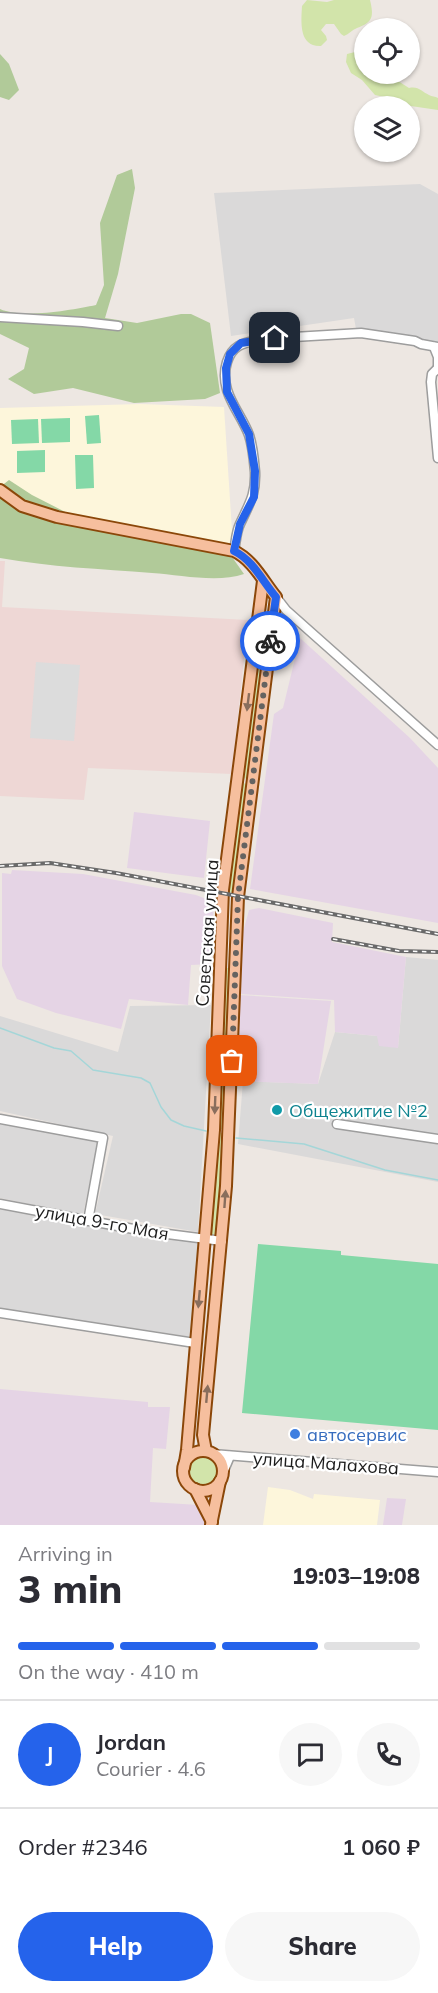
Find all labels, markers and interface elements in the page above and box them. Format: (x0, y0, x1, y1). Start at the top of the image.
map controls (354, 18, 420, 162)
button: locate (354, 18, 420, 84)
button: layers (354, 96, 420, 162)
pin (249, 312, 300, 363)
icon: home (258, 321, 291, 354)
courier (240, 611, 300, 671)
icon: bike (254, 625, 287, 658)
one-way arrow (243, 692, 253, 711)
street label: Советская улица (190, 859, 224, 1007)
pin (206, 1035, 257, 1086)
icon: bag (215, 1044, 248, 1077)
one-way arrow (210, 1095, 219, 1114)
place label: Общежитие №2 (289, 1099, 428, 1122)
marker: Общежитие №2 (270, 1103, 284, 1117)
one-way arrow (220, 1190, 230, 1209)
street label: улица 9-го Мая (33, 1199, 171, 1245)
one-way arrow (194, 1290, 204, 1309)
one-way arrow (202, 1384, 212, 1403)
place label: автосервис (307, 1423, 407, 1446)
marker: автосервис (288, 1427, 302, 1441)
street label: улица Малахова (252, 1446, 400, 1480)
text: Arriving in (18, 1541, 113, 1566)
text: 19:03–19:08 (292, 1562, 420, 1590)
text: 3 min (18, 1564, 123, 1613)
text: On the way · 410 m (18, 1659, 199, 1684)
button: chat (279, 1723, 342, 1786)
button: phone (357, 1723, 420, 1786)
text: Jordan (96, 1728, 166, 1756)
text: J (46, 1740, 53, 1768)
text: Courier · 4.6 (96, 1756, 206, 1781)
text: Order #2346 (18, 1833, 148, 1861)
text: 1 060 ₽ (342, 1833, 420, 1861)
button: Help (18, 1912, 213, 1981)
button: Share (225, 1912, 420, 1981)

